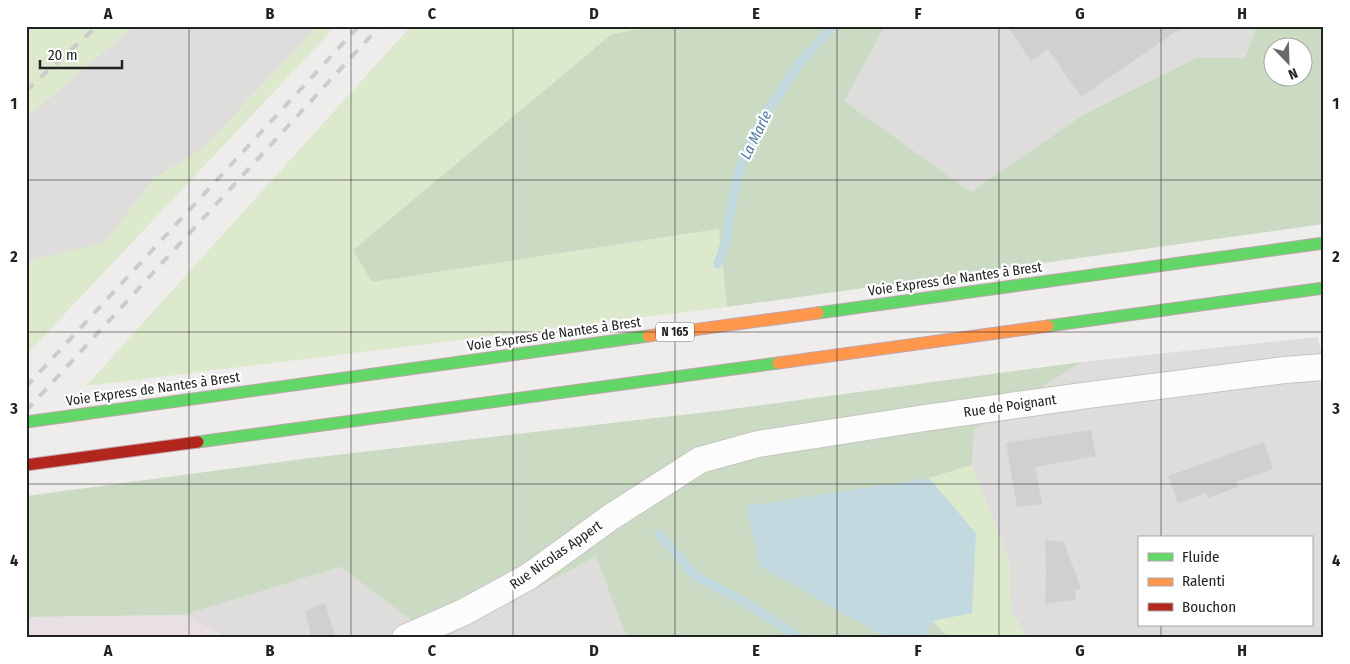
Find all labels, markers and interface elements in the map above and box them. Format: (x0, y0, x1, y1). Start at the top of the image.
text: A (103, 4, 113, 23)
text: B (266, 4, 275, 23)
text: C (428, 4, 437, 23)
text: D (589, 4, 599, 23)
text: E (752, 4, 760, 23)
text: F (914, 4, 922, 23)
text: G (1075, 4, 1085, 23)
text: H (1237, 4, 1247, 23)
scale bar (40, 38, 122, 70)
north arrow (1262, 38, 1312, 88)
text: 20 m (48, 46, 78, 64)
text: N (1286, 64, 1300, 83)
text: 1 (11, 94, 17, 113)
text: 1 (1333, 94, 1339, 113)
water label: La Marle (736, 108, 776, 162)
text: 2 (9, 247, 18, 266)
text: 2 (1331, 247, 1340, 266)
street label: Voie Express de Nantes à Brest (867, 258, 1043, 300)
street label: Voie Express de Nantes à Brest (466, 313, 642, 355)
road number: N 165 (656, 322, 694, 342)
street label: Voie Express de Nantes à Brest (65, 368, 241, 410)
street label: Rue de Poignant (963, 391, 1058, 421)
text: 3 (9, 399, 18, 418)
text: 3 (1331, 399, 1340, 418)
street label: Rue Nicolas Appert (507, 517, 606, 593)
legend (1138, 536, 1312, 626)
text: Fluide (1182, 548, 1219, 566)
text: 4 (10, 551, 18, 570)
text: 4 (1332, 551, 1340, 570)
text: Ralenti (1182, 572, 1225, 590)
text: Bouchon (1182, 598, 1236, 616)
text: A (103, 641, 113, 660)
text: B (266, 641, 275, 660)
text: C (428, 641, 437, 660)
text: D (589, 641, 599, 660)
text: E (752, 641, 760, 660)
text: F (914, 641, 922, 660)
text: G (1075, 641, 1085, 660)
text: H (1237, 641, 1247, 660)

